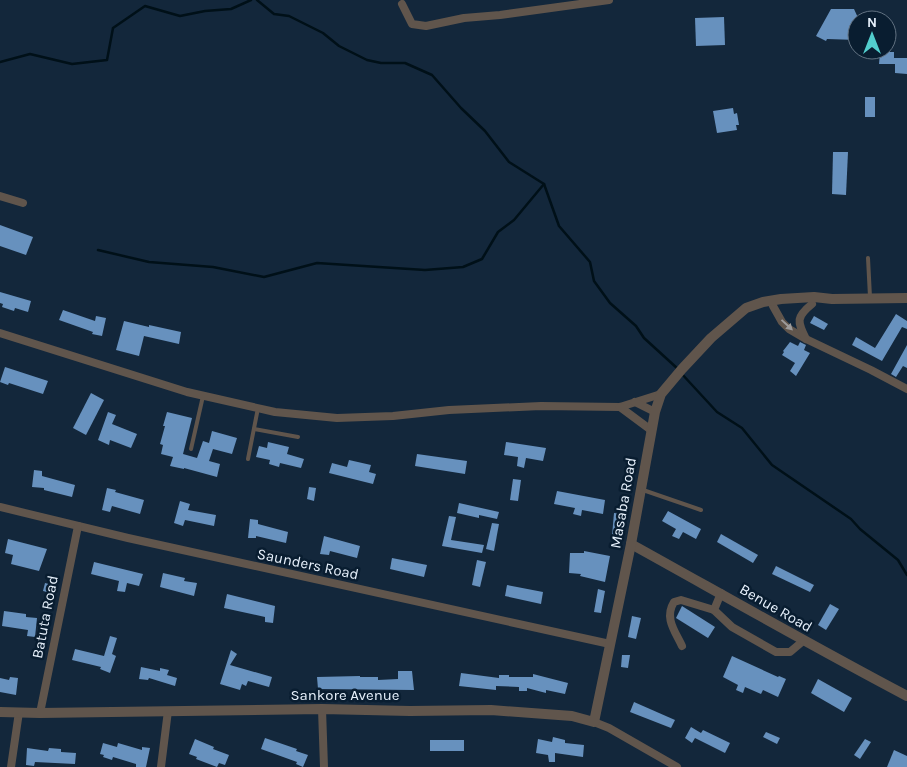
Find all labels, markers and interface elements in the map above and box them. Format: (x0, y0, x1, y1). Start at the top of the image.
north arrow (847, 10, 897, 60)
text: N (867, 14, 877, 31)
one-way arrow (780, 319, 792, 331)
street label: Masaba Road (606, 456, 640, 550)
street label: Saunders Road (256, 544, 360, 584)
street label: Batuta Road (28, 574, 62, 660)
street label: Benue Road (736, 580, 816, 636)
street label: Sankore Avenue (290, 686, 400, 704)

